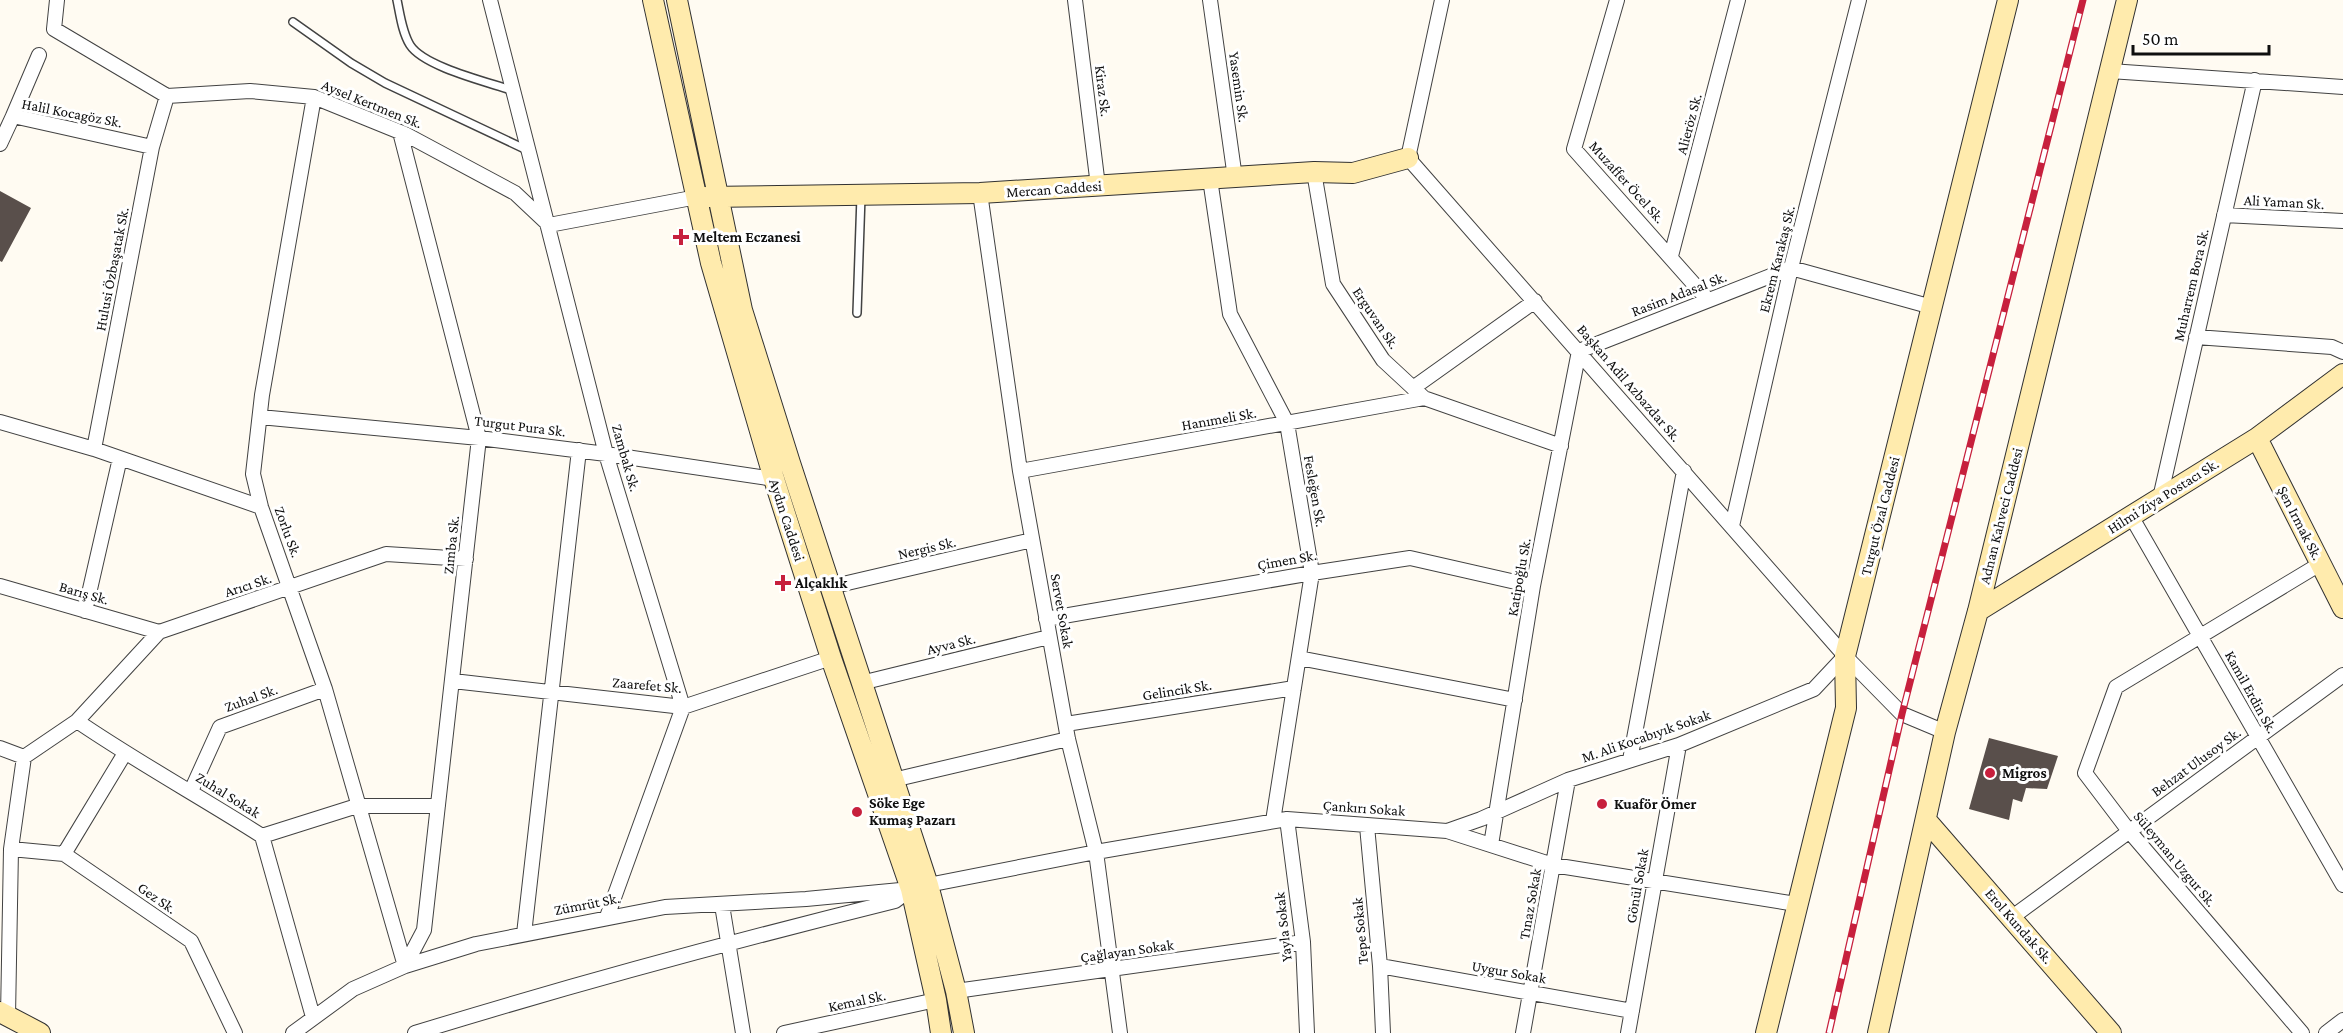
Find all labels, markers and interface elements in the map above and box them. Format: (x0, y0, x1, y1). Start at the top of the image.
scale bar (2133, 18, 2270, 56)
text: 50 m (2142, 29, 2179, 49)
street label: Yasemin Sk. (1226, 51, 1252, 123)
street label: Kiraz Sk. (1092, 64, 1114, 118)
street label: Aysel Kertmen Sk. (319, 77, 425, 132)
street label: Alieröz Sk. (1673, 92, 1705, 156)
street label: Halil Kocagöz Sk. (20, 95, 124, 132)
street label: Muzaffer Öcel Sk. (1586, 138, 1668, 226)
street label: Mercan Caddesi (1006, 178, 1103, 200)
street label: Ali Yaman Sk. (2243, 192, 2325, 212)
street label: Ekrem Karakaş Sk. (1756, 204, 1799, 314)
street label: Hulusi Özbaşatak Sk. (92, 206, 133, 332)
street label: Muharrem Bora Sk. (2170, 227, 2212, 343)
place label: Meltem Eczanesi (693, 229, 801, 245)
marker: Meltem Eczanesi (674, 230, 688, 244)
street label: Rasim Adasal Sk. (1629, 269, 1729, 319)
street label: Erguvan Sk. (1349, 284, 1402, 352)
street label: Başkan Adil Azbazdar Sk. (1573, 321, 1684, 445)
street label: Hanımeli Sk. (1180, 405, 1258, 433)
street label: Turgut Pura Sk. (473, 412, 567, 441)
street label: Zambak Sk. (609, 423, 643, 493)
street label: Adnan Kahveci Caddesi (1976, 446, 2026, 586)
street label: Fesleğen Sk. (1300, 454, 1329, 528)
street label: Turgut Özal Caddesi (1857, 455, 1904, 577)
street label: Hilmi Ziya Postacı Sk. (2105, 455, 2222, 538)
street label: Aydın Caddesi (765, 477, 808, 564)
street label: Şen Irmak Sk. (2274, 483, 2326, 563)
street label: Zorlu Sk. (271, 504, 305, 560)
street label: Zımba Sk. (440, 515, 462, 575)
street label: Nergis Sk. (896, 534, 958, 563)
street label: Katipoğlu Sk. (1504, 537, 1535, 618)
street label: Çimen Sk. (1256, 547, 1318, 574)
street label: Arıcı Sk. (222, 570, 274, 600)
street label: Servet Sokak (1048, 572, 1077, 651)
place label: Alçaklık (794, 575, 848, 591)
marker: Alçaklık (776, 576, 790, 590)
street label: Barış Sk. (57, 578, 111, 609)
street label: Ayva Sk. (925, 630, 977, 659)
street label: Kamil Erdin Sk. (2222, 648, 2280, 736)
street label: Zaarefet Sk. (612, 674, 682, 696)
street label: Gelincik Sk. (1141, 677, 1213, 703)
street label: Zuhal Sk. (222, 681, 280, 715)
street label: M. Ali Kocabıyık Sokak (1580, 706, 1714, 766)
street label: Behzat Ulusoy Sk. (2148, 724, 2244, 801)
place label: Migros (2002, 765, 2047, 781)
marker: Migros (1983, 766, 1997, 780)
street label: Zuhal Sokak (193, 769, 264, 822)
place label: Söke Ege Kumaş Pazarı (869, 795, 956, 828)
place label: Kuaför Ömer (1614, 796, 1697, 812)
street label: Çankırı Sokak (1322, 797, 1407, 820)
marker: Kuaför Ömer (1595, 797, 1609, 811)
marker: Söke Ege Kumaş Pazarı (850, 805, 864, 819)
street label: Süleyman Uzgur Sk. (2130, 808, 2219, 911)
street label: Gönül Sokak (1623, 847, 1652, 924)
street label: Tınaz Sokak (1516, 866, 1544, 941)
street label: Gez Sk. (135, 879, 179, 917)
street label: Erol Kundak Sk. (1982, 885, 2056, 967)
street label: Zümrüt Sk. (553, 890, 621, 918)
street label: Yayla Sokak (1271, 890, 1296, 963)
street label: Tepe Sokak (1349, 896, 1372, 965)
street label: Çağlayan Sokak (1079, 936, 1176, 966)
street label: Uygur Sokak (1470, 958, 1548, 988)
street label: Kemal Sk. (827, 987, 887, 1015)

